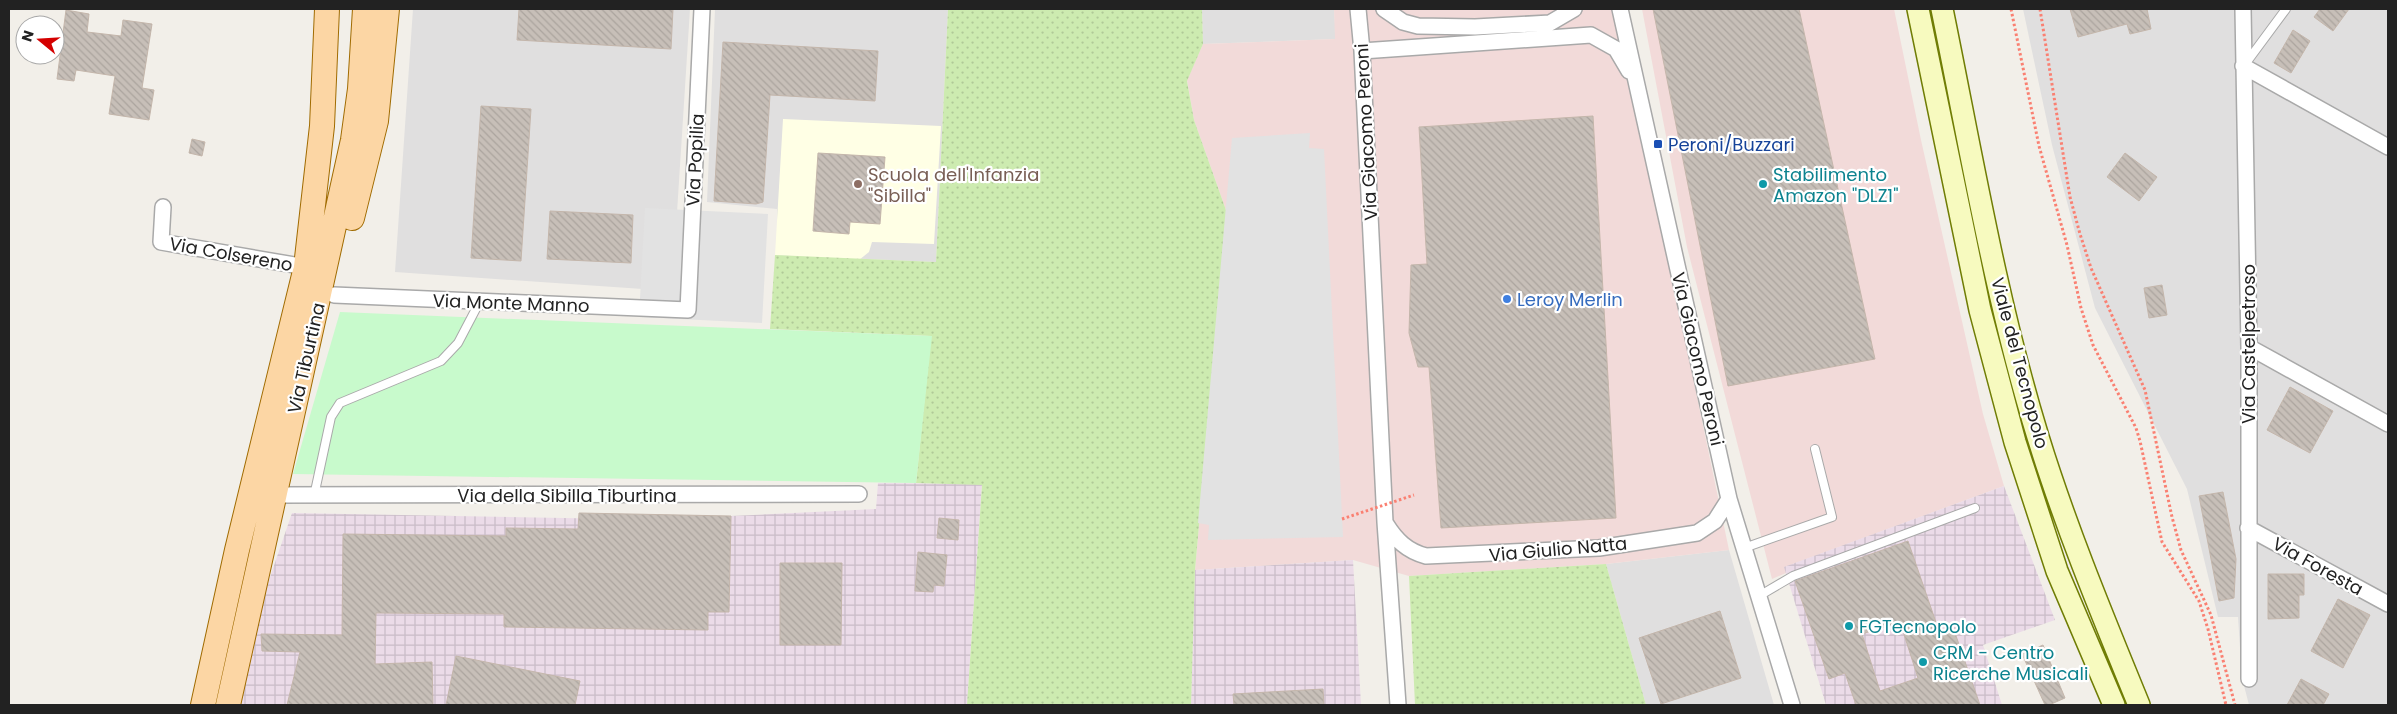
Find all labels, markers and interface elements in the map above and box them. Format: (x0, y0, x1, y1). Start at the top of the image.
north arrow (15, 15, 65, 65)
text: N (16, 28, 39, 44)
street label: Via Giacomo Peroni (1349, 43, 1383, 221)
street label: Via Popilia (680, 113, 710, 207)
place label: Peroni/Buzzari (1668, 132, 1795, 157)
marker: Peroni/Buzzari (1652, 138, 1664, 150)
place label: Scuola dell'Infanzia "Sibilla" (868, 162, 1039, 208)
place label: Stabilimento Amazon "DLZ1" (1773, 162, 1898, 208)
marker: Scuola dell'Infanzia "Sibilla" (852, 178, 864, 190)
marker: Stabilimento Amazon "DLZ1" (1757, 178, 1769, 190)
street label: Via Colsereno (167, 231, 295, 277)
street label: Via Castelpetroso (2236, 264, 2261, 424)
street label: Via Giacomo Peroni (1666, 270, 1730, 448)
street label: Viale del Tecnopolo (1985, 275, 2055, 451)
place label: Leroy Merlin (1517, 287, 1623, 312)
street label: Via Monte Manno (432, 288, 590, 318)
marker: Leroy Merlin (1501, 293, 1513, 305)
street label: Via Tiburtina (281, 300, 331, 416)
street label: Via della Sibilla Tiburtina (457, 483, 677, 508)
street label: Via Giulio Natta (1488, 530, 1628, 568)
street label: Via Foresta (2268, 531, 2368, 601)
place label: FGTecnopolo (1859, 614, 1977, 639)
marker: FGTecnopolo (1843, 620, 1855, 632)
place label: CRM - Centro Ricerche Musicali (1933, 640, 2088, 686)
marker: CRM - Centro Ricerche Musicali (1917, 656, 1929, 668)

